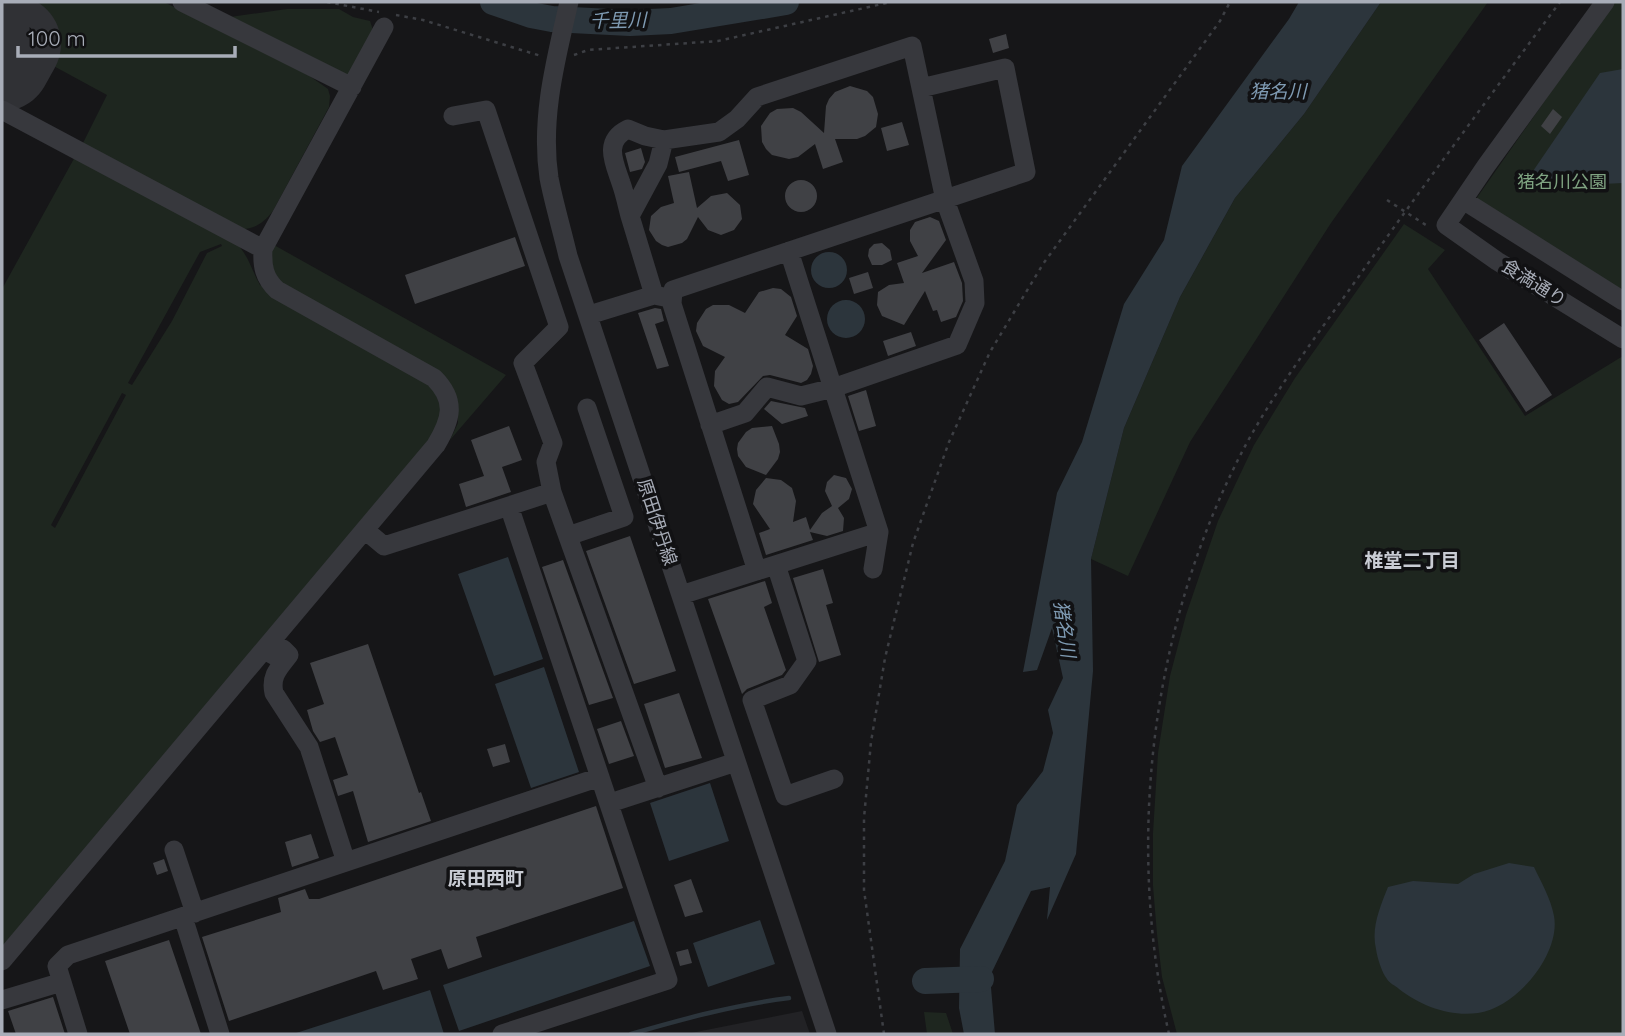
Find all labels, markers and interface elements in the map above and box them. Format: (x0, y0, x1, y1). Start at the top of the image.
water label: 千里川 (589, 7, 649, 32)
scale bar (18, 14, 234, 58)
text: 100 m (28, 25, 86, 51)
water label: 猪名川 (1249, 79, 1308, 103)
park label: 猪名川公園 (1517, 170, 1607, 193)
street label: 食満通り (1498, 254, 1571, 311)
street label: 原田伊丹線 (633, 475, 682, 568)
district label: 椎堂二丁目 (1364, 548, 1460, 572)
water label: 猪名川 (1049, 599, 1081, 661)
district label: 原田西町 (448, 866, 524, 890)

